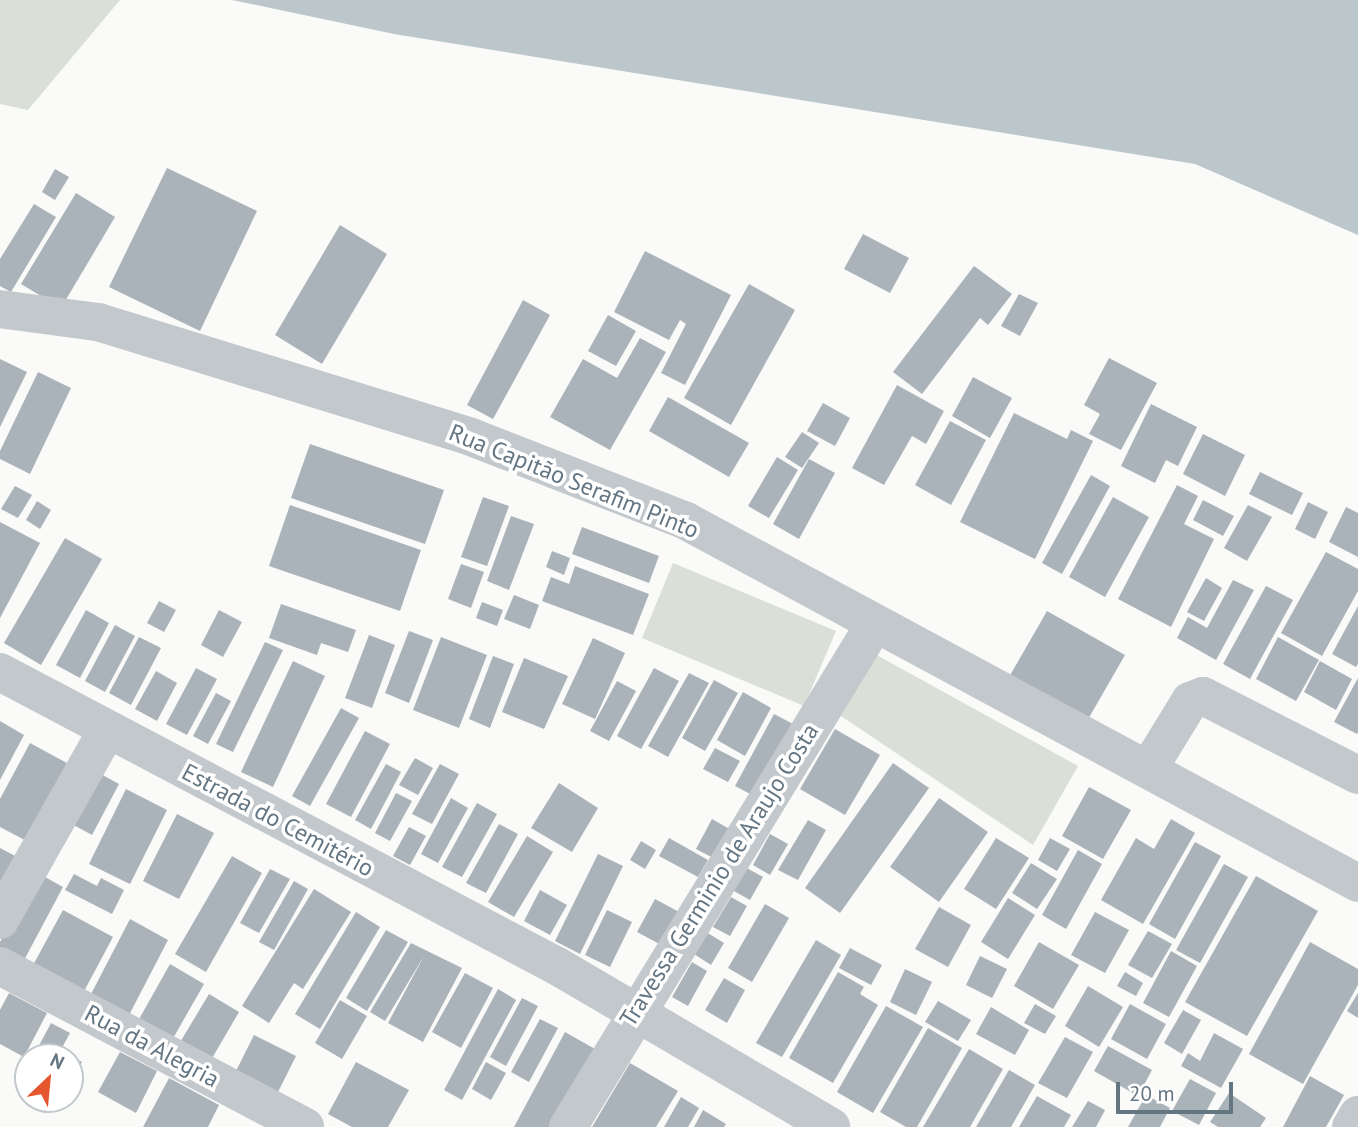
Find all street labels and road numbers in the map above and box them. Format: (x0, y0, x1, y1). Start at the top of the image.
street label: Rua Capitão Serafim Pinto (445, 418, 703, 544)
street label: Travessa Germinio de Araujo Costa (613, 718, 825, 1032)
street label: Estrada do Cemitério (177, 757, 379, 883)
street label: Rua da Alegria (80, 998, 224, 1094)

